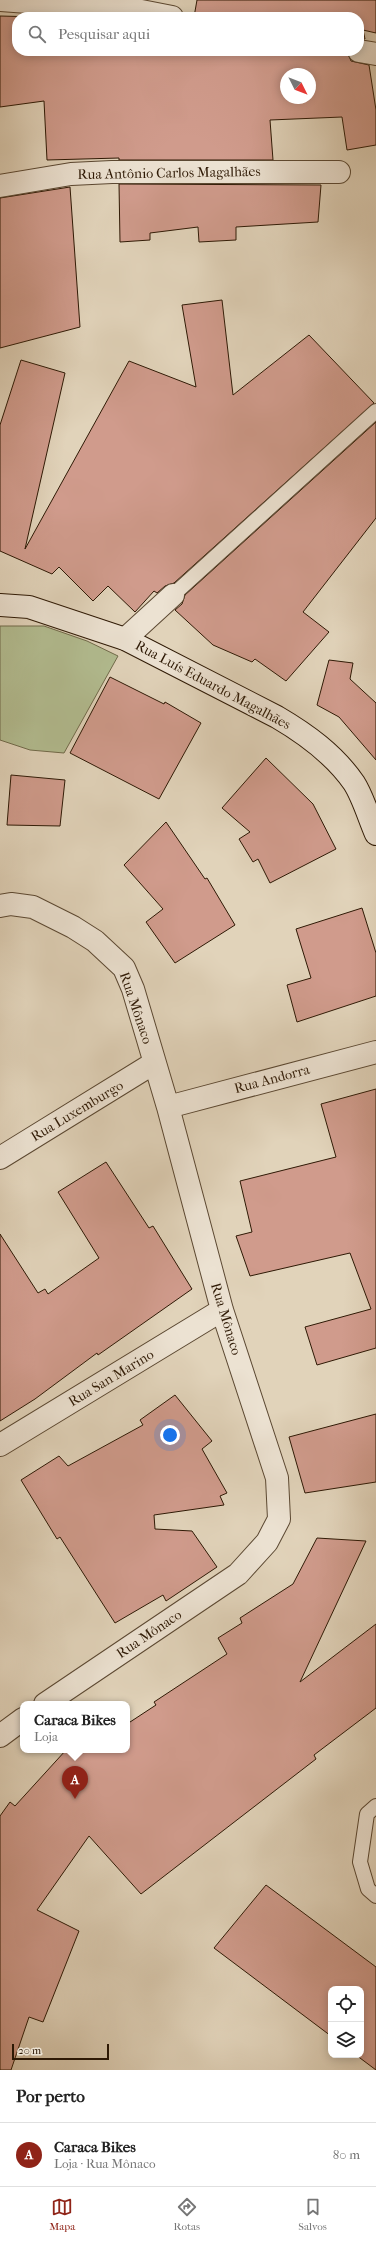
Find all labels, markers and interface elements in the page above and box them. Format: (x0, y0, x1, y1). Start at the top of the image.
search box (12, 12, 364, 56)
icon: search (26, 23, 48, 45)
text: Pesquisar aqui (58, 25, 150, 43)
north arrow (280, 68, 316, 104)
street label: Rua Antônio Carlos Magalhães (77, 163, 261, 183)
street label: Rua Luís Eduardo Magalhães (132, 637, 294, 733)
street label: Rua Mônaco (116, 970, 156, 1046)
street label: Rua Andorra (232, 1061, 312, 1097)
street label: Rua Luxemburgo (28, 1077, 126, 1145)
street label: Rua Mônaco (207, 1281, 245, 1357)
street label: Rua San Marino (65, 1346, 157, 1410)
your location (160, 1425, 180, 1445)
street label: Rua Mônaco (113, 1606, 185, 1662)
popup (20, 1701, 130, 1753)
text: Caraca Bikes (34, 1711, 116, 1729)
text: Loja (34, 1729, 58, 1744)
pin: A (62, 1766, 88, 1799)
map controls (328, 1986, 364, 2058)
button: locate (328, 1986, 364, 2022)
button: layers (328, 2022, 364, 2058)
scale bar (12, 2042, 109, 2061)
text: 20 m (18, 2044, 41, 2057)
text: Por perto (16, 2086, 85, 2106)
text: Caraca Bikes (54, 2138, 136, 2156)
text: A (25, 2147, 33, 2162)
text: 80 m (333, 2147, 360, 2162)
text: Loja · Rua Mônaco (54, 2156, 155, 2171)
tab: Mapa (49, 2196, 75, 2233)
tab: Rotas (174, 2196, 200, 2233)
tab: Salvos (298, 2196, 327, 2233)

